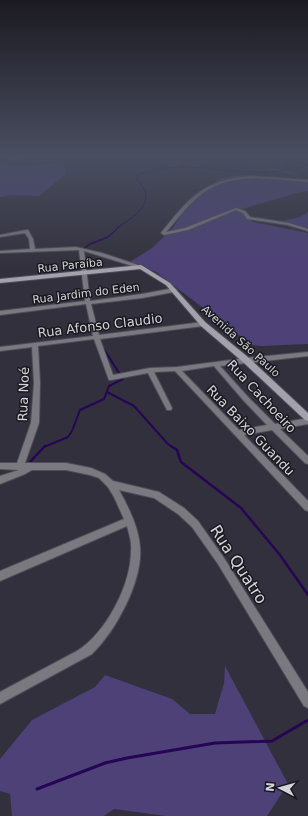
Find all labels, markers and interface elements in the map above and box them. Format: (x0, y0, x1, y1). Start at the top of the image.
street label: Rua Paraíba (37, 256, 103, 275)
street label: Rua Jardim do Eden (32, 280, 140, 307)
street label: Avenida São Paulo (199, 303, 283, 380)
street label: Rua Afonso Claudio (37, 310, 163, 341)
street label: Rua Cachoeiro (224, 357, 299, 436)
street label: Rua Noé (15, 367, 32, 421)
street label: Rua Baixo Guandu (204, 382, 298, 479)
street label: Rua Quatro (206, 521, 271, 607)
north arrow (260, 768, 300, 808)
text: N (264, 782, 277, 792)

